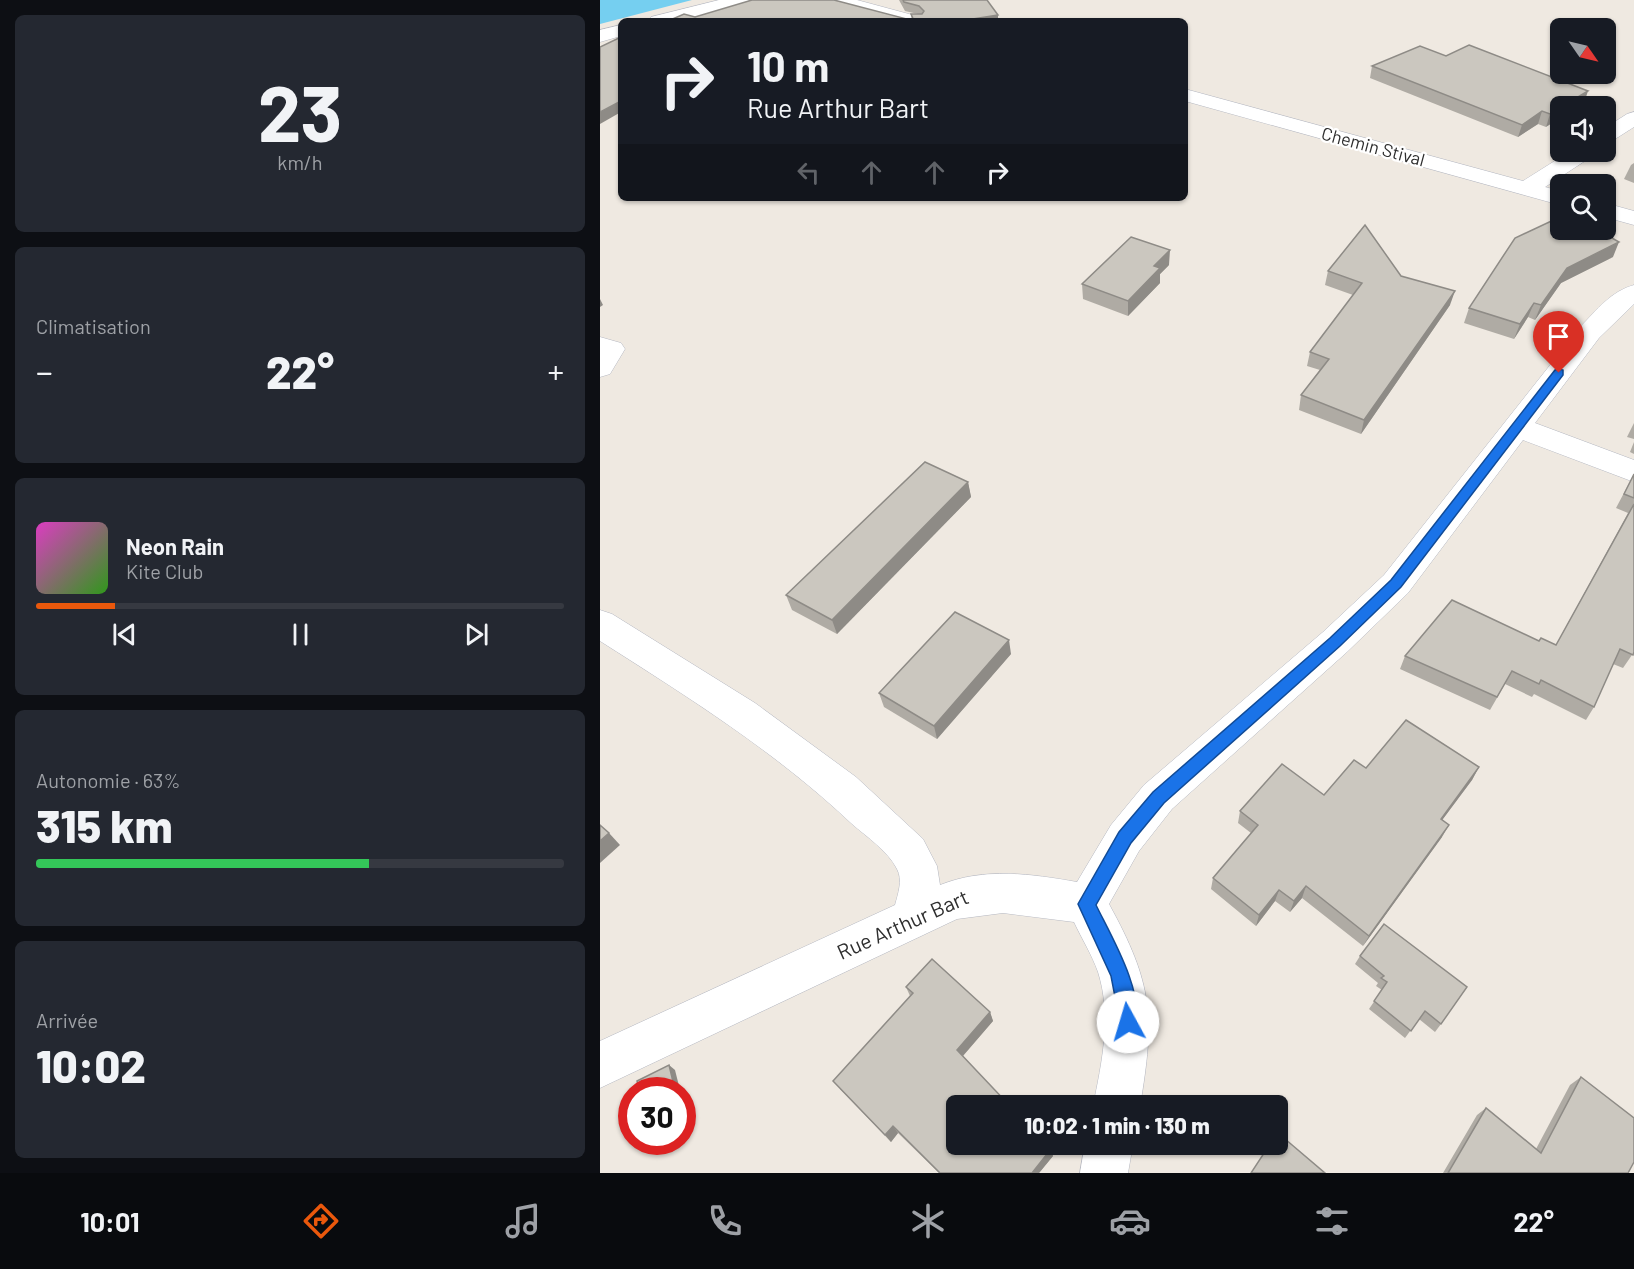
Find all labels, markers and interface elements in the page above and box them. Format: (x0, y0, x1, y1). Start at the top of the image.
north arrow (1550, 18, 1616, 84)
map controls (1550, 18, 1616, 240)
text: 10 m (747, 40, 829, 90)
icon: right (648, 42, 726, 120)
text: 23 (258, 64, 342, 158)
text: Rue Arthur Bart (747, 91, 929, 123)
button: sound (1550, 96, 1616, 162)
street label: Chemin Stival (1319, 122, 1427, 170)
text: km/h (277, 150, 323, 174)
icon: left (792, 156, 825, 189)
icon: ahead (855, 156, 888, 189)
icon: ahead (918, 156, 951, 189)
icon: right (981, 156, 1014, 189)
button: search (1550, 174, 1616, 240)
pin (1533, 311, 1584, 373)
text: Climatisation (36, 314, 151, 338)
icon: arrive (1542, 320, 1575, 353)
text: 22° (266, 344, 334, 398)
text: − (36, 351, 53, 391)
text: + (547, 351, 564, 391)
text: Neon Rain (126, 533, 224, 559)
text: Kite Club (126, 559, 203, 583)
icon: previous (108, 618, 141, 651)
icon: pause (284, 618, 317, 651)
icon: next (460, 618, 493, 651)
text: Autonomie · 63% (36, 768, 180, 792)
text: 315 km (36, 798, 173, 852)
street label: Rue Arthur Bart (833, 883, 972, 964)
position arrow (1096, 990, 1160, 1054)
text: Arrivée (36, 1008, 98, 1032)
text: 10:02 (36, 1038, 146, 1092)
speed limit sign: 30 (618, 1077, 696, 1155)
text: 10:02 · 1 min · 130 m (1024, 1112, 1210, 1138)
icon: directions (300, 1200, 342, 1242)
icon: music (502, 1200, 544, 1242)
icon: phone (704, 1200, 746, 1242)
icon: climate (907, 1200, 949, 1242)
icon: car (1109, 1200, 1151, 1242)
icon: filters (1311, 1200, 1353, 1242)
text: 10:01 (80, 1205, 140, 1237)
text: 22° (1513, 1205, 1554, 1237)

